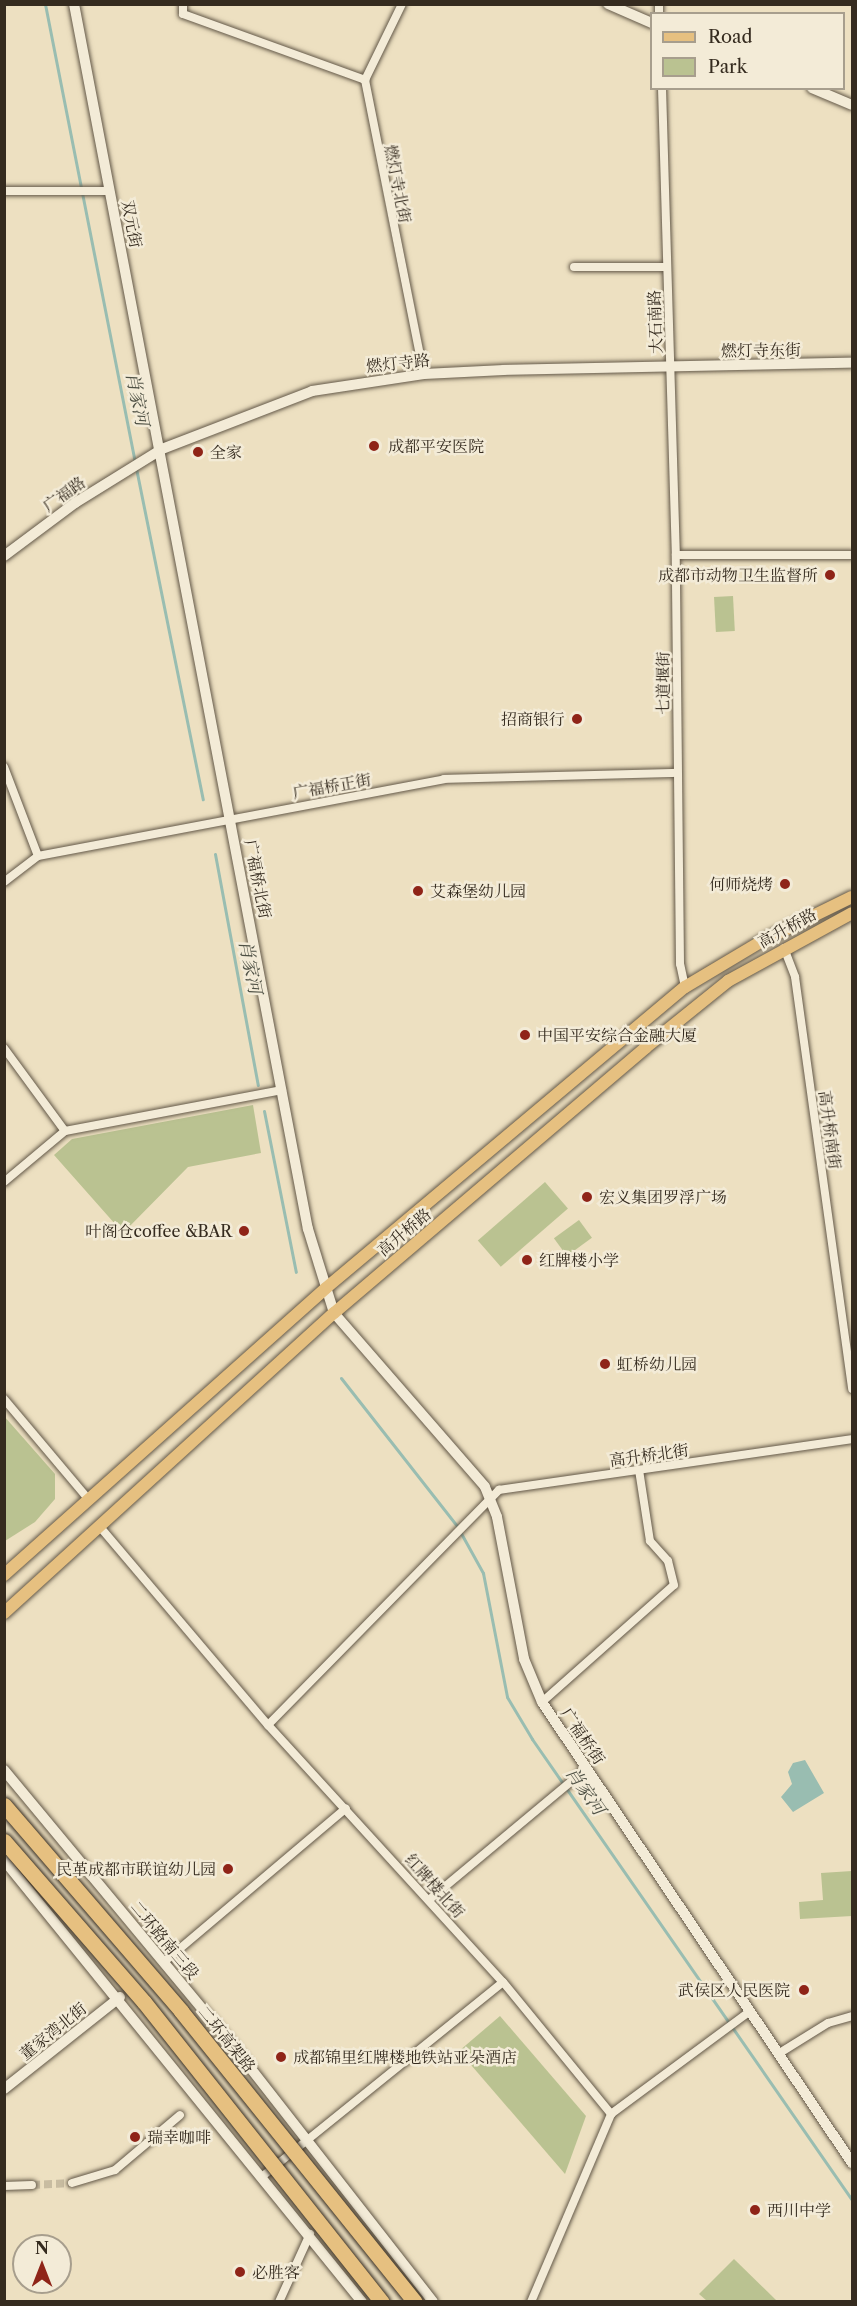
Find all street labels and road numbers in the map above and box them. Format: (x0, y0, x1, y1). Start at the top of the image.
street label: 燃灯寺北街 (381, 143, 415, 225)
street label: 双元街 (118, 199, 146, 249)
street label: 大石南路 (644, 290, 666, 354)
street label: 燃灯寺东街 (721, 340, 801, 360)
street label: 燃灯寺路 (365, 350, 431, 376)
street label: 广福路 (39, 472, 89, 516)
street label: 七道堰街 (653, 651, 673, 715)
street label: 广福桥正街 (291, 770, 373, 802)
street label: 广福桥北街 (241, 838, 275, 920)
street label: 高升桥路 (754, 904, 820, 952)
street label: 高升桥南街 (815, 1089, 845, 1171)
street label: 高升桥路 (373, 1204, 435, 1260)
street label: 高升桥北街 (608, 1440, 690, 1470)
street label: 广福桥街 (557, 1704, 609, 1768)
street label: 红牌楼北街 (401, 1850, 469, 1922)
street label: 二环路南三段 (127, 1897, 203, 1983)
street label: 董家湾北街 (16, 1998, 90, 2064)
street label: 二环高架路 (194, 2002, 260, 2076)

